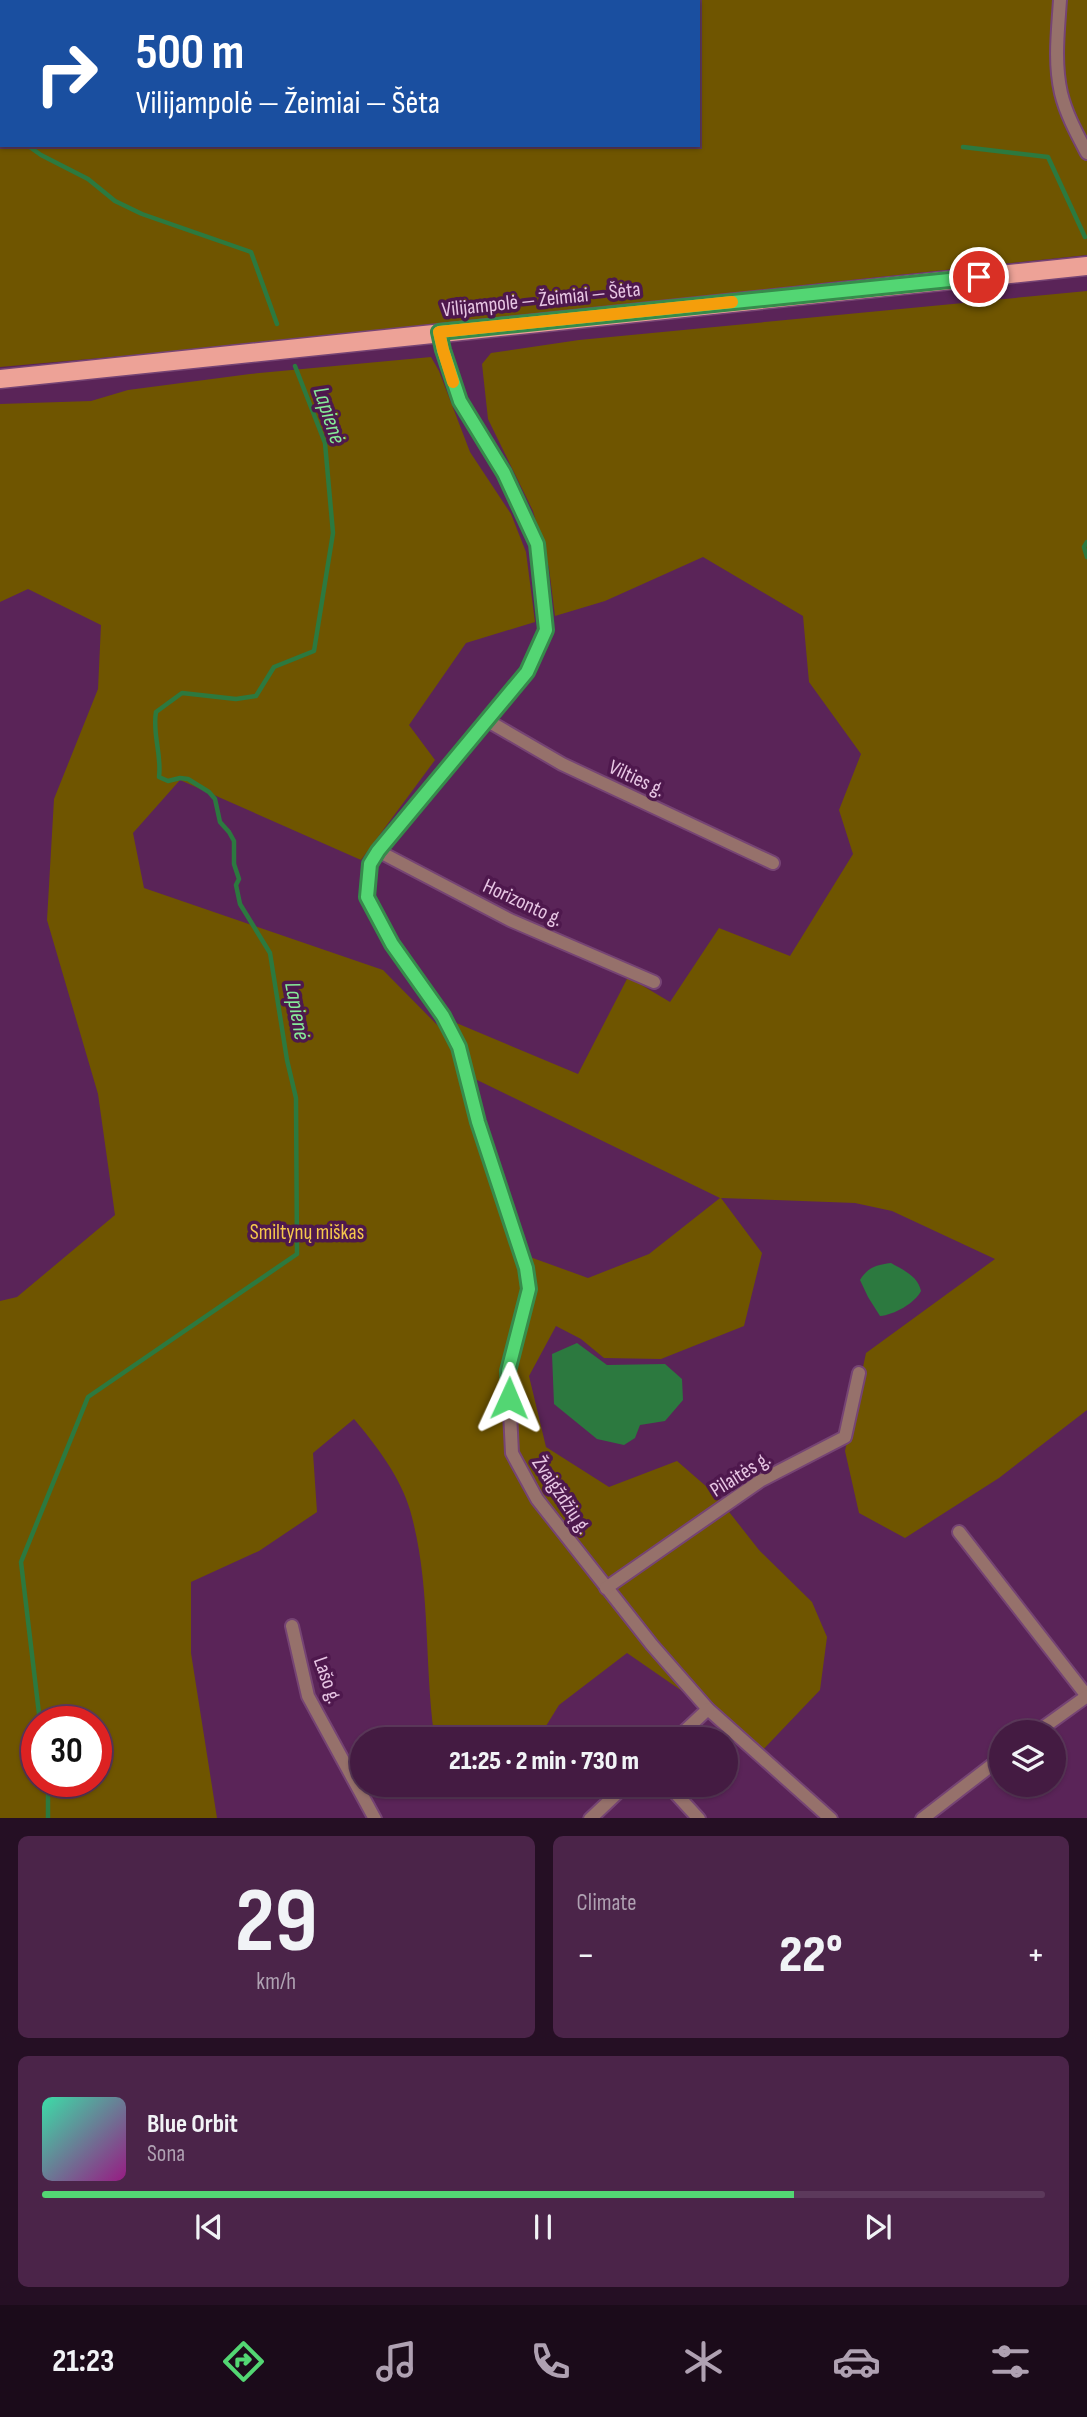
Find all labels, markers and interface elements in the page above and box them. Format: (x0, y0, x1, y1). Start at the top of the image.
text: 500 m (136, 24, 244, 83)
icon: right (21, 28, 112, 119)
text: Vilijampolė — Žeimiai — Šėta (136, 84, 440, 123)
pin (949, 247, 1009, 307)
icon: arrive (960, 258, 998, 296)
street label: Vilijampolė — Žeimiai — Šėta (440, 277, 642, 322)
water label: Lapienė (307, 383, 351, 447)
street label: Vilties g. (605, 755, 669, 802)
street label: Horizonto g. (479, 873, 567, 932)
water label: Lapienė (278, 980, 316, 1042)
park label: Smiltynų miškas (250, 1220, 364, 1245)
position arrow (472, 1361, 546, 1435)
street label: Pilaitės g. (705, 1446, 775, 1503)
street label: Žvaigždžių g. (527, 1452, 597, 1539)
street label: Lašo g. (308, 1654, 347, 1707)
speed limit sign: 30 (21, 1706, 112, 1797)
map controls (989, 1720, 1066, 1797)
button: layers (989, 1720, 1066, 1797)
text: 21:25 · 2 min · 730 m (449, 1746, 639, 1777)
text: 29 (235, 1868, 318, 1977)
text: Climate (577, 1889, 636, 1917)
text: 22° (779, 1924, 843, 1987)
text: − (577, 1933, 595, 1978)
text: + (1026, 1933, 1045, 1978)
text: km/h (256, 1968, 296, 1996)
text: Blue Orbit (147, 2109, 238, 2140)
text: Sona (147, 2140, 185, 2168)
icon: previous (190, 2208, 228, 2246)
icon: pause (524, 2208, 562, 2246)
icon: next (859, 2208, 897, 2246)
icon: directions (219, 2337, 268, 2386)
icon: music (372, 2337, 421, 2386)
icon: phone (526, 2337, 575, 2386)
icon: climate (679, 2337, 728, 2386)
icon: car (832, 2337, 881, 2386)
icon: filters (986, 2337, 1035, 2386)
text: 21:23 (52, 2342, 114, 2381)

